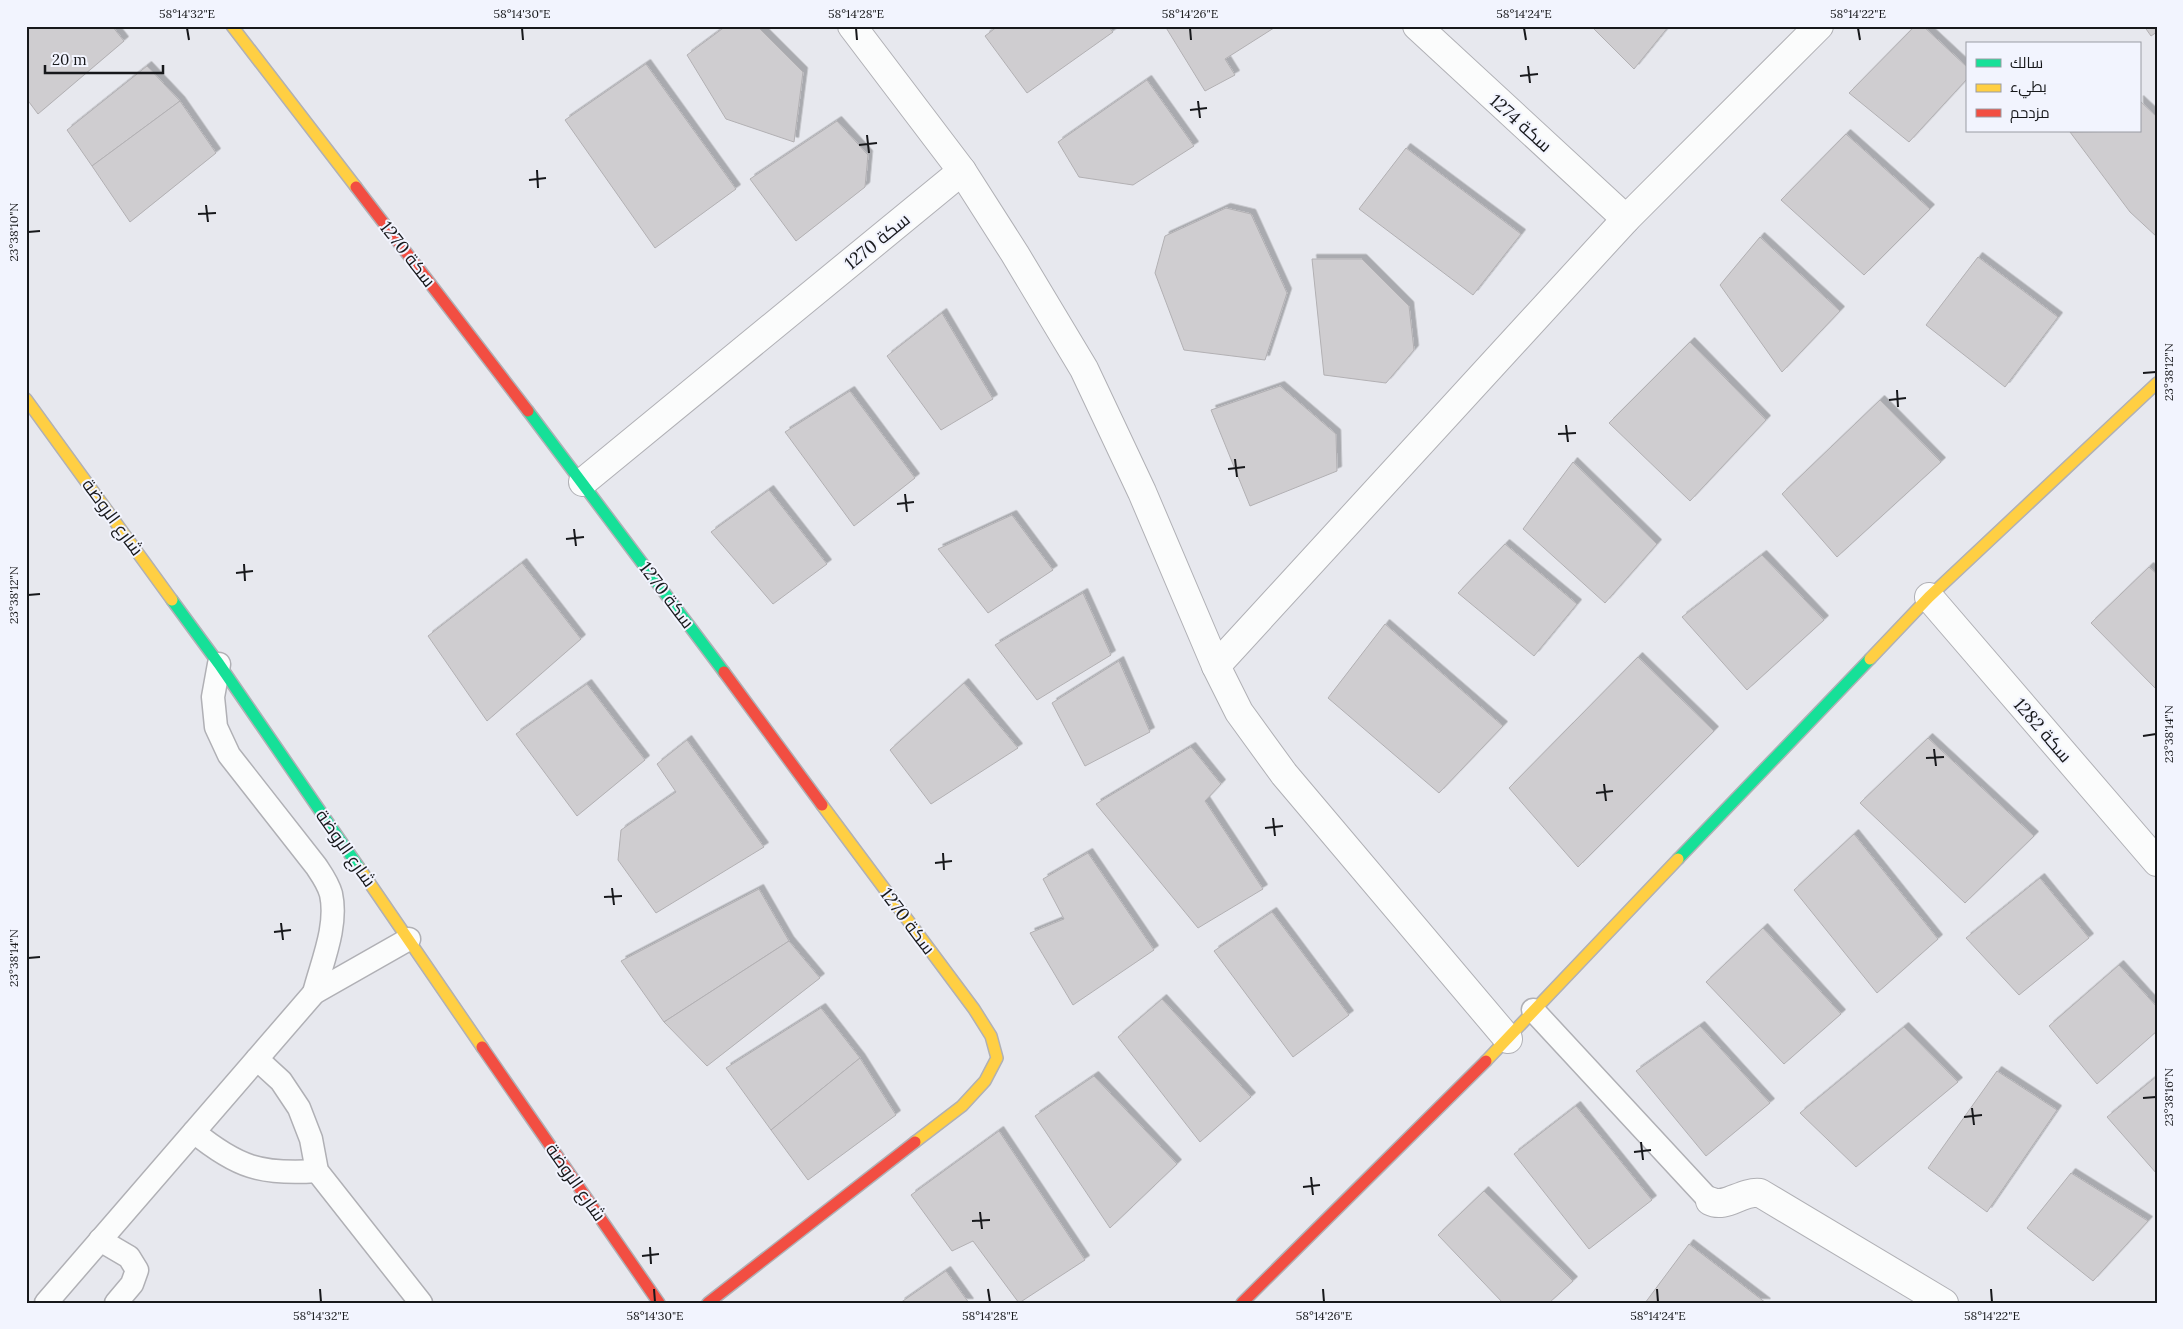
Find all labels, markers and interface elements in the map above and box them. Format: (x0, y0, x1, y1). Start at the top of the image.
text: 58°14'32"E (159, 6, 215, 21)
text: 58°14'30"E (493, 6, 551, 21)
text: 58°14'28"E (828, 6, 884, 21)
text: 58°14'26"E (1162, 6, 1218, 21)
text: 58°14'24"E (1496, 6, 1552, 21)
text: 58°14'22"E (1830, 6, 1886, 21)
scale bar (45, 42, 162, 74)
legend (1966, 42, 2140, 132)
text: 20 m (52, 50, 87, 69)
text: سالك (2010, 53, 2043, 72)
text: بطيء (2010, 77, 2047, 99)
street label: سكة 1274 (1485, 89, 1557, 157)
text: مزدحم (2010, 103, 2050, 123)
text: 23°38'10"N (6, 203, 21, 261)
street label: سكة 1270 (840, 208, 914, 274)
street label: سكة 1270 (375, 216, 441, 292)
text: 23°38'12"N (2161, 343, 2176, 401)
street label: شارع الروضة (77, 474, 149, 561)
street label: سكة 1270 (634, 557, 700, 633)
text: 23°38'12"N (6, 566, 21, 624)
street label: سكة 1282 (2009, 693, 2077, 767)
text: 23°38'14"N (2161, 705, 2176, 763)
street label: شارع الروضة (310, 805, 381, 892)
street label: سكة 1270 (875, 883, 941, 959)
text: 23°38'14"N (6, 929, 21, 987)
text: 23°38'16"N (2161, 1068, 2176, 1126)
street label: شارع الروضة (540, 1139, 611, 1226)
text: 58°14'32"E (293, 1308, 349, 1323)
text: 58°14'30"E (626, 1308, 684, 1323)
text: 58°14'28"E (962, 1308, 1018, 1323)
text: 58°14'26"E (1296, 1308, 1352, 1323)
text: 58°14'24"E (1630, 1308, 1686, 1323)
text: 58°14'22"E (1964, 1308, 2020, 1323)

